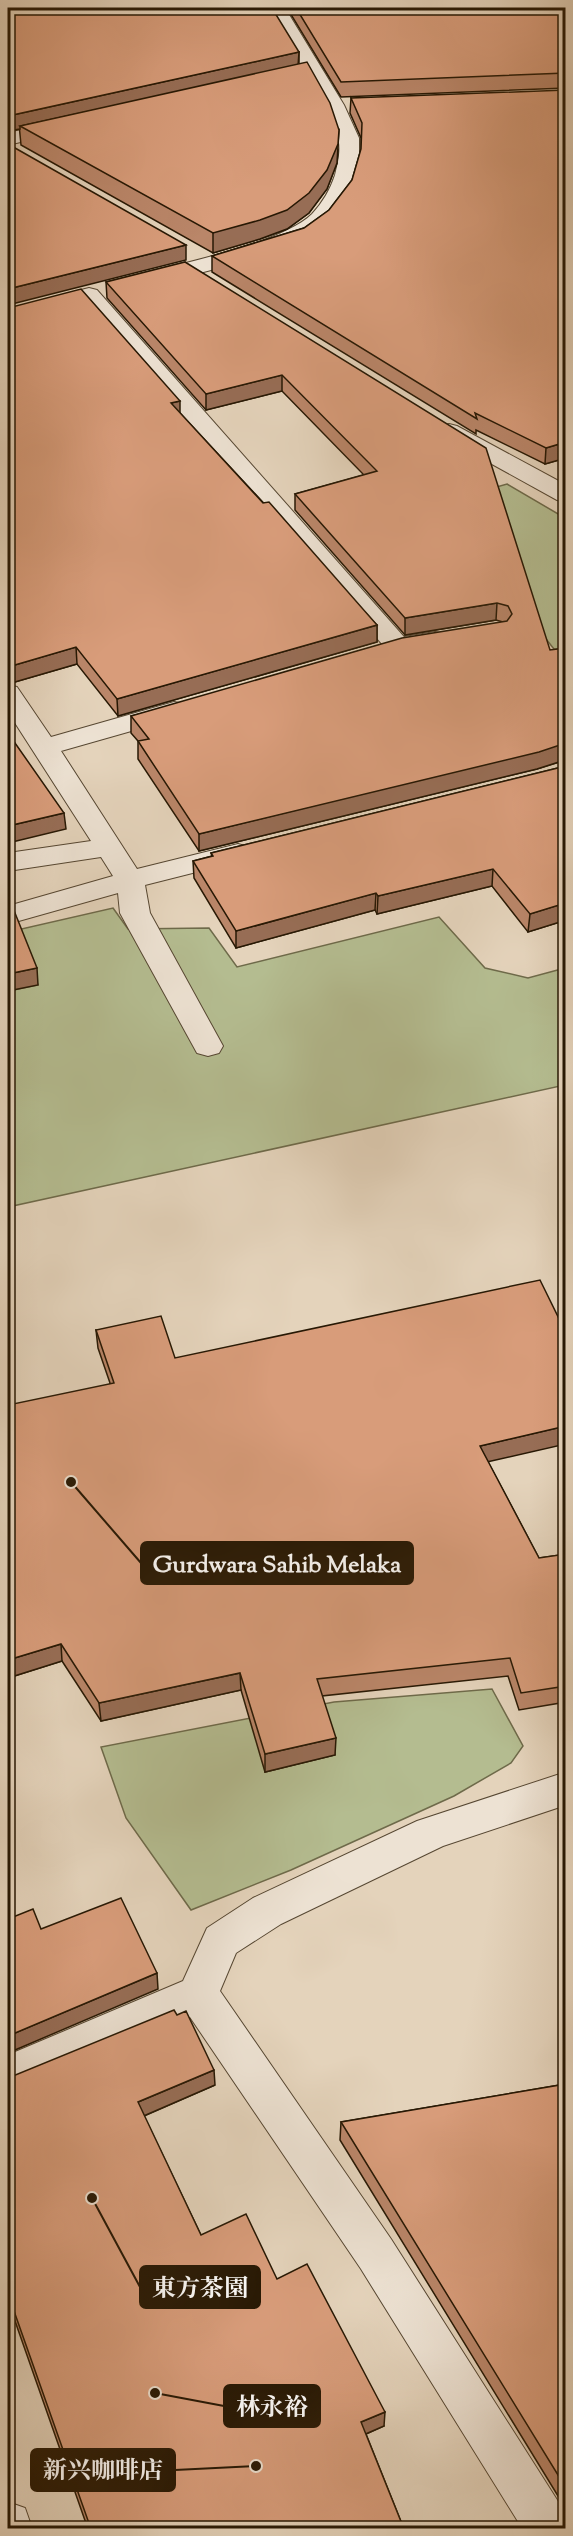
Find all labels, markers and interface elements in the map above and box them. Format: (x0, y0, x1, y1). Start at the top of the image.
callout: Gurdwara Sahib Melaka (141, 1542, 413, 1584)
text: Gurdwara Sahib Melaka (153, 1549, 402, 1583)
callout: 東方茶園 (140, 2266, 260, 2308)
text: 東方茶園 (152, 2273, 248, 2307)
callout: 林永裕 (224, 2385, 320, 2427)
text: 林永裕 (236, 2392, 308, 2426)
callout: 新兴咖啡店 (31, 2449, 175, 2491)
text: 新兴咖啡店 (43, 2455, 163, 2489)

